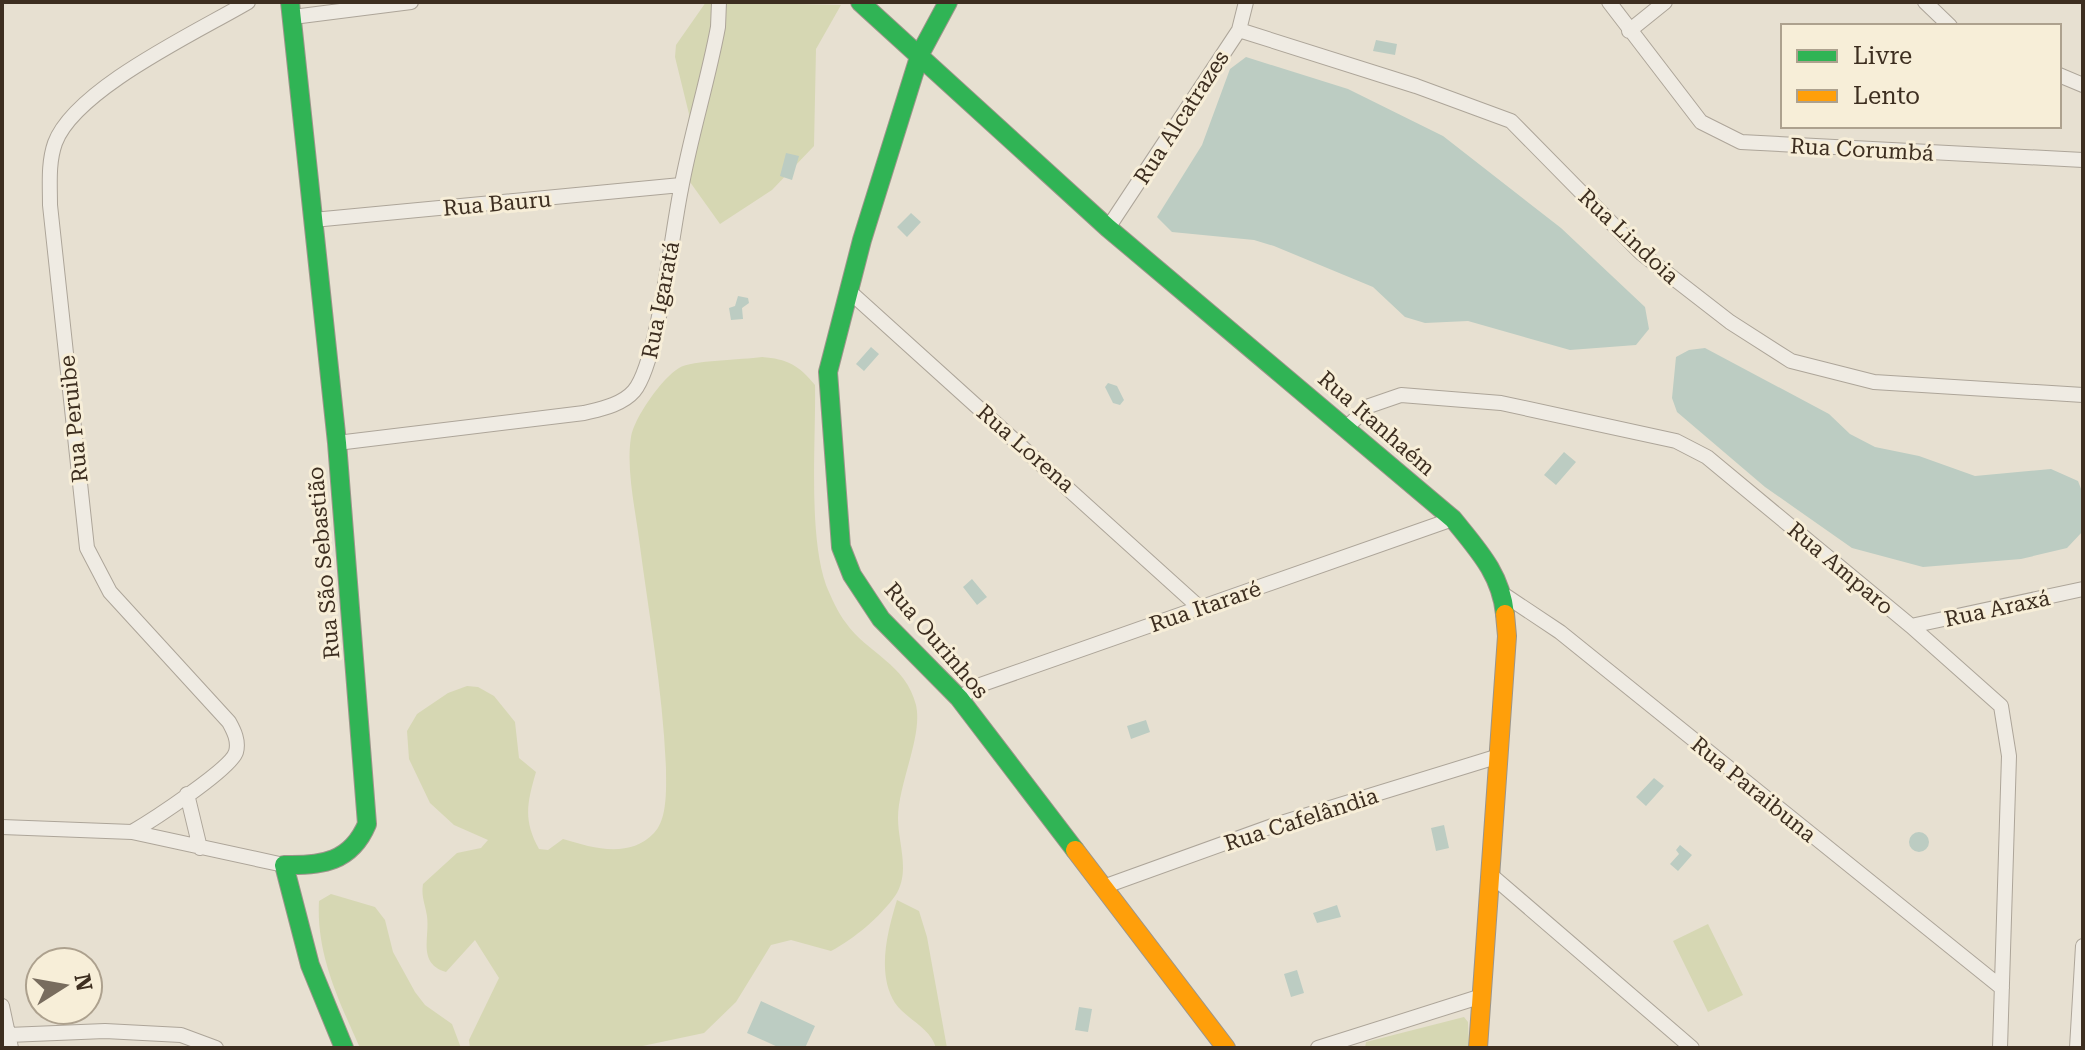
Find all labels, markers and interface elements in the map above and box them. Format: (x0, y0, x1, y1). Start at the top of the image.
legend (1781, 24, 2061, 128)
text: Livre (1853, 42, 1912, 70)
street label: Rua Alcatrazes (1129, 46, 1234, 189)
text: Lento (1853, 82, 1920, 110)
street label: Rua Corumbá (1789, 133, 1935, 166)
street label: Rua Lindoia (1574, 184, 1684, 289)
street label: Rua Bauru (442, 186, 553, 221)
street label: Rua Igaratá (637, 239, 684, 361)
street label: Rua Peruibe (54, 354, 93, 484)
street label: Rua Itanhaém (1313, 366, 1440, 481)
street label: Rua Lorena (972, 399, 1079, 497)
street label: Rua São Sebastião (303, 466, 344, 660)
street label: Rua Amparo (1783, 517, 1898, 620)
street label: Rua Itararé (1146, 576, 1264, 637)
street label: Rua Ourinhos (880, 577, 994, 703)
street label: Rua Araxá (1942, 585, 2052, 632)
street label: Rua Paraibuna (1686, 731, 1821, 847)
street label: Rua Cafelândia (1221, 783, 1381, 856)
north arrow (24, 946, 104, 1026)
text: N (69, 972, 97, 993)

